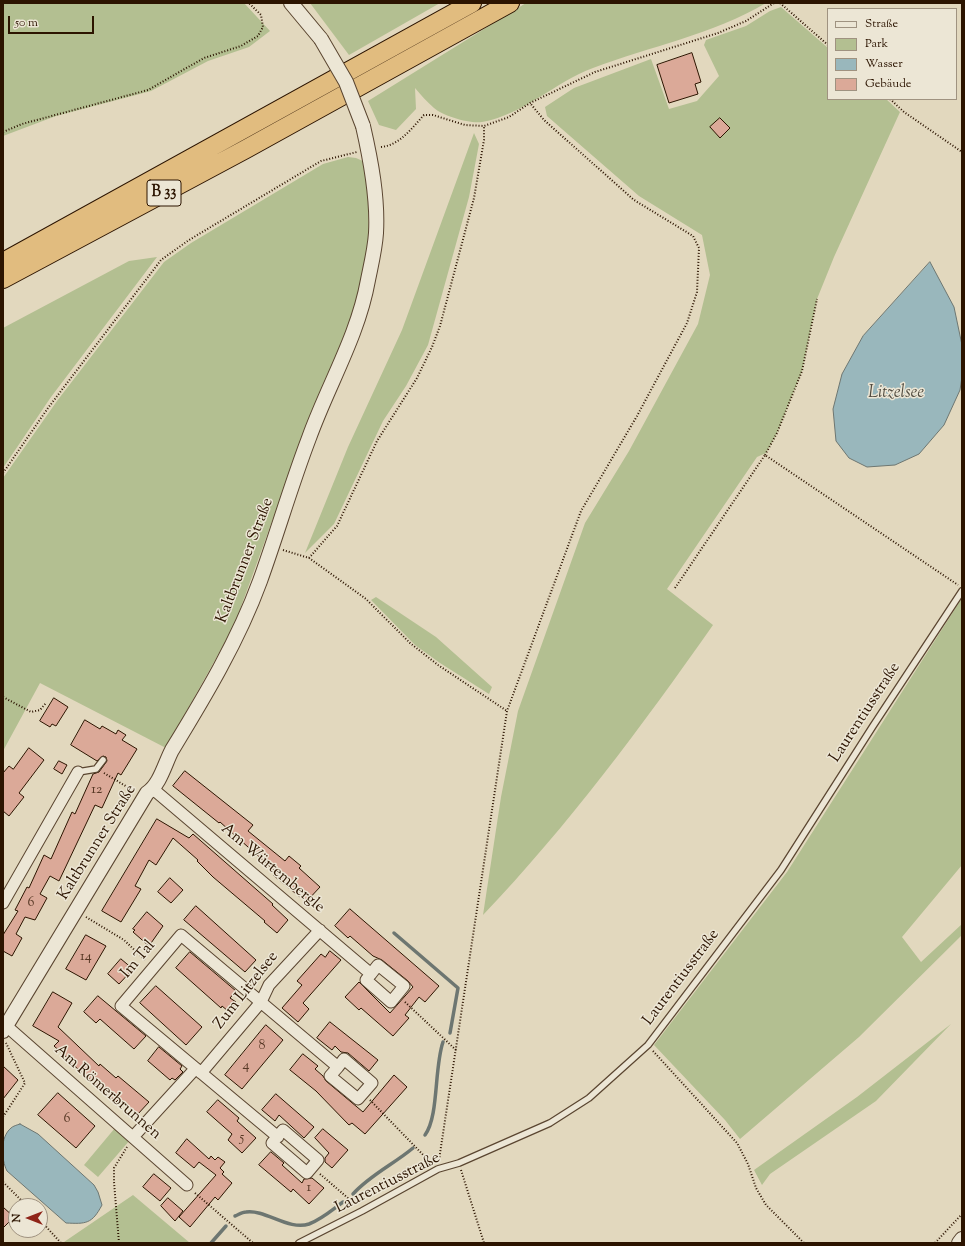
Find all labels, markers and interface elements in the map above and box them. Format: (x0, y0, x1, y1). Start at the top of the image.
scale bar (10, 8, 96, 34)
legend (827, 8, 957, 100)
text: 50 m (15, 14, 38, 32)
text: Straße (865, 15, 898, 33)
text: Park (865, 35, 888, 53)
text: Wasser (865, 55, 903, 73)
text: Gebäude (865, 75, 911, 93)
road number: B 33 (147, 180, 181, 206)
water label: Litzelsee (868, 384, 924, 404)
street label: Kaltbrunner Straße (213, 496, 279, 626)
street label: Laurentiusstraße (827, 659, 905, 767)
street label: Kaltbrunner Straße (55, 782, 141, 904)
house number: 12 (91, 783, 103, 799)
street label: Am Würtembergle (216, 820, 328, 918)
house number: 6 (28, 896, 34, 912)
street label: Laurentiusstraße (640, 926, 724, 1030)
street label: Im Tal (118, 937, 160, 983)
street label: Zum Litzelsee (211, 948, 283, 1034)
house number: 14 (80, 950, 92, 966)
house number: 8 (259, 1039, 265, 1055)
street label: Am Römerbrunnen (50, 1041, 164, 1145)
house number: 4 (242, 1059, 250, 1075)
house number: 6 (64, 1112, 70, 1128)
house number: 5 (240, 1131, 244, 1147)
street label: Laurentiusstraße (332, 1149, 444, 1219)
house number: 1 (307, 1181, 311, 1197)
north arrow (8, 1198, 48, 1238)
text: N (9, 1214, 25, 1222)

